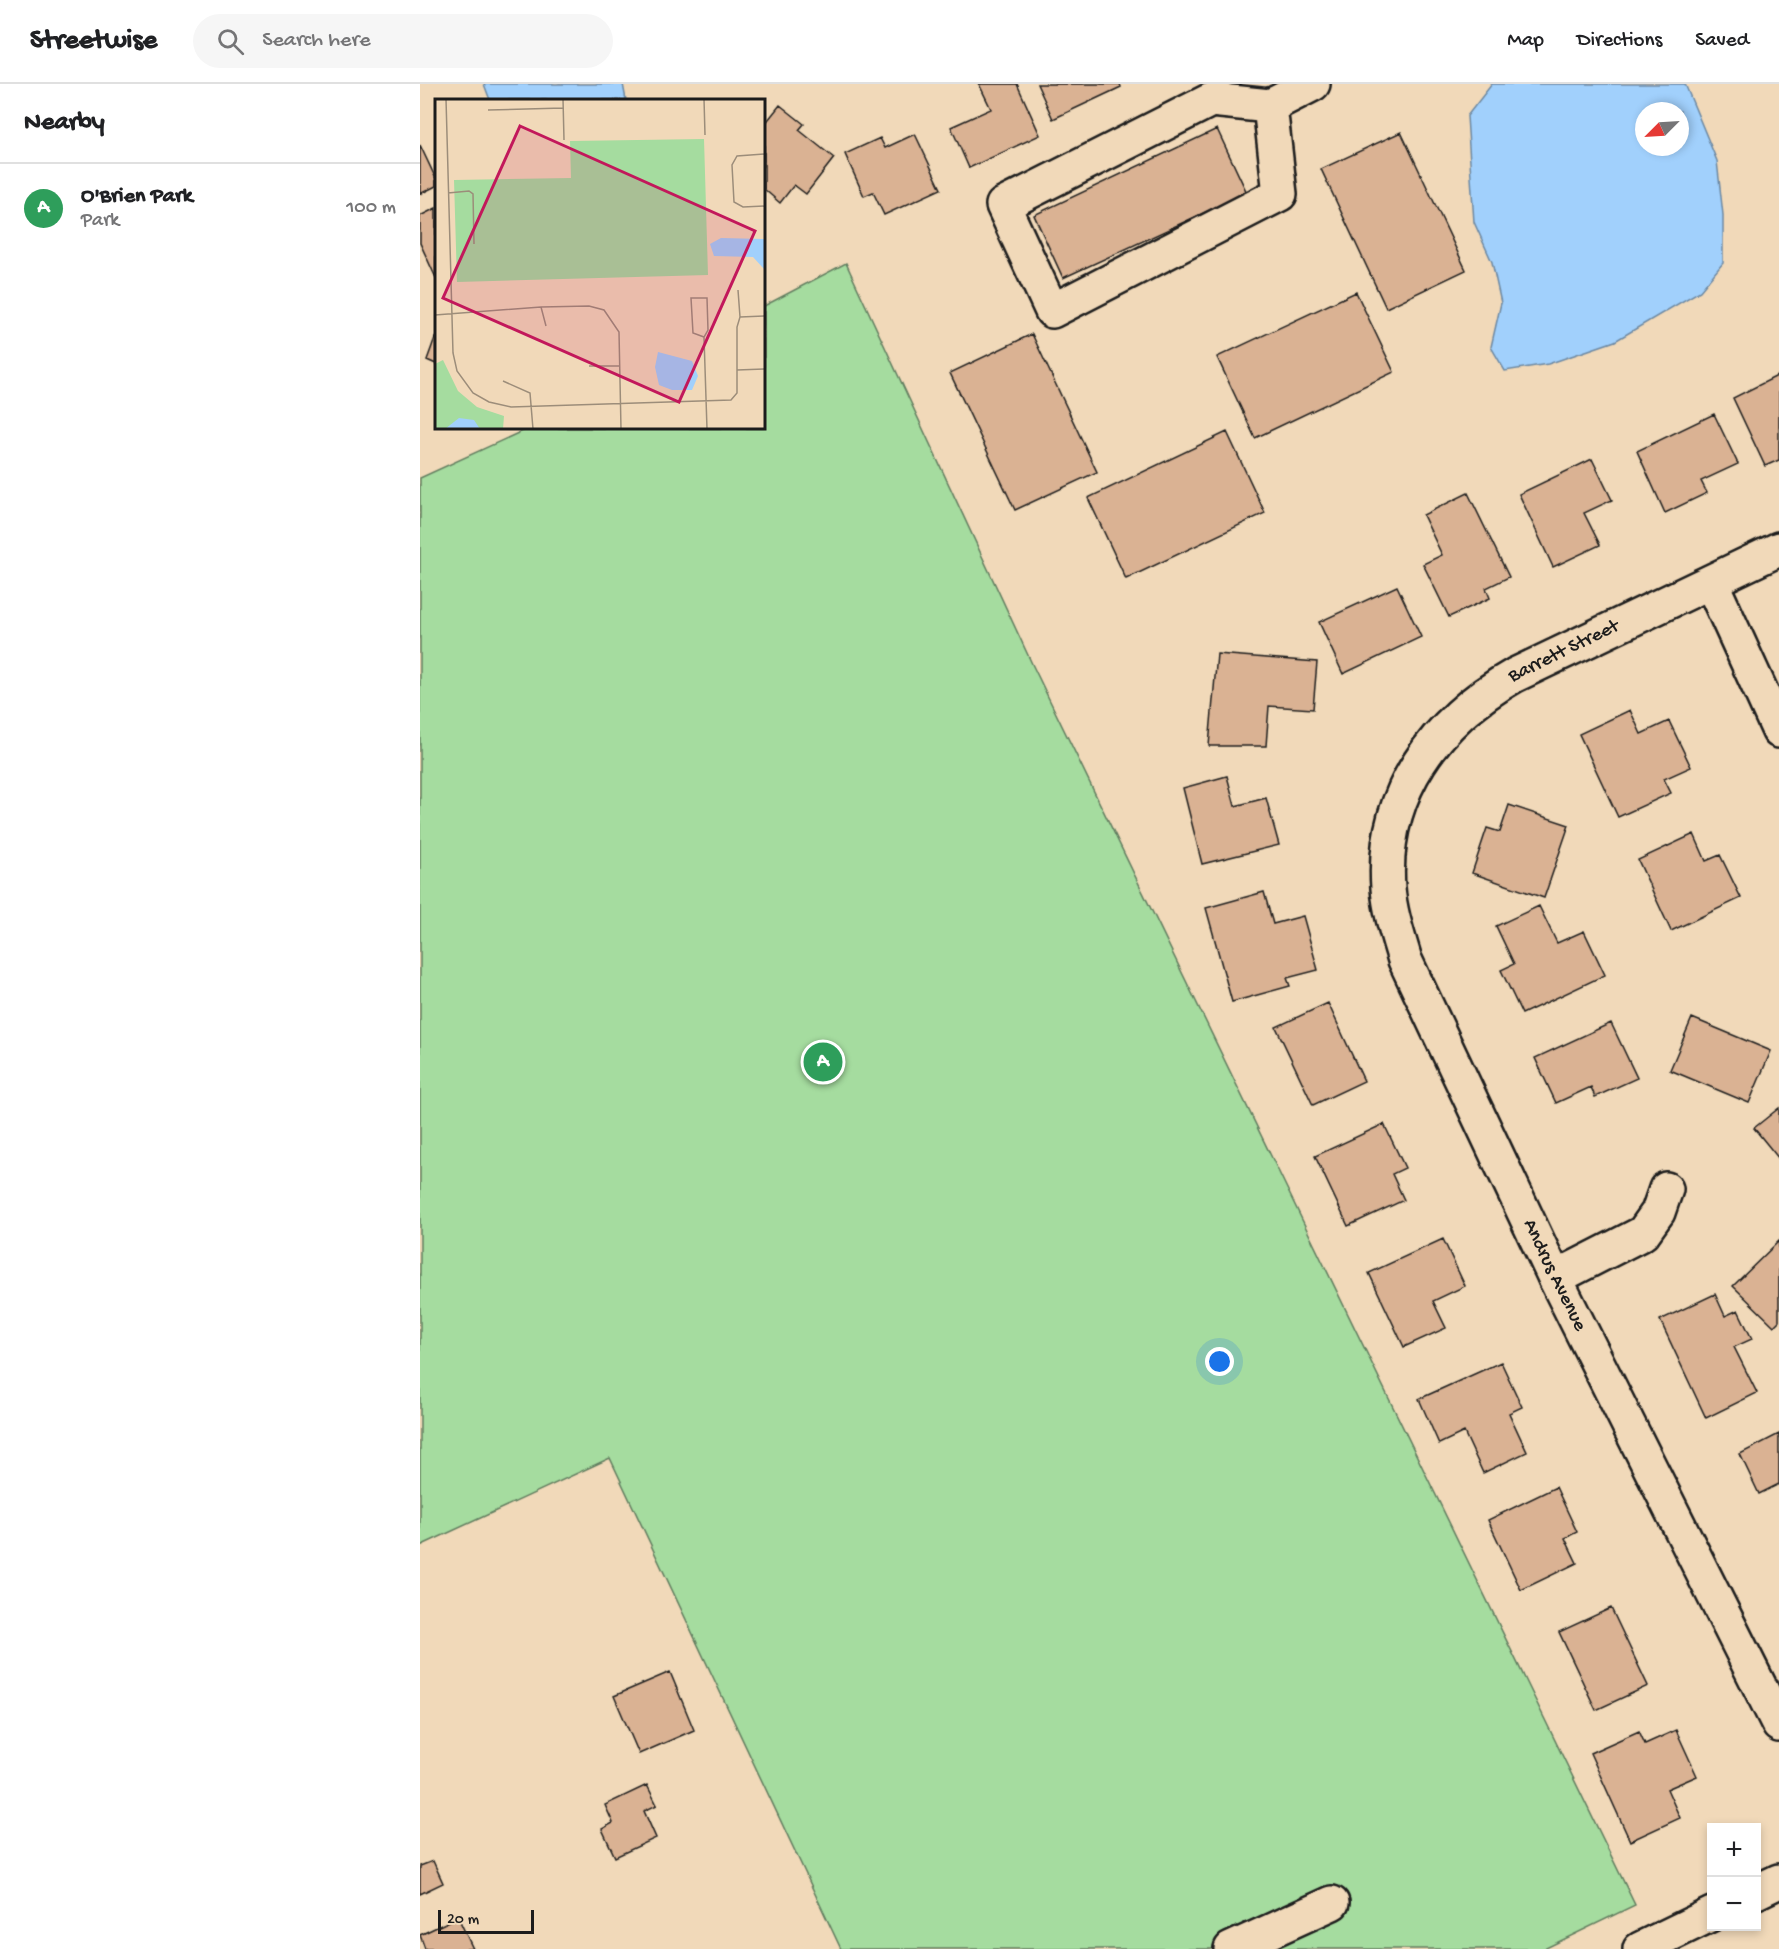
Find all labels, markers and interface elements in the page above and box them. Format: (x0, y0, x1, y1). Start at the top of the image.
search box (193, 14, 613, 68)
text: Streetwise (30, 25, 157, 58)
icon: search (214, 25, 247, 58)
text: Search here (262, 28, 371, 54)
text: Map (1507, 29, 1544, 54)
text: Directions (1577, 29, 1662, 54)
text: Saved (1695, 29, 1749, 54)
inset map (435, 99, 765, 429)
north arrow (1635, 102, 1689, 156)
text: Nearby (24, 108, 105, 139)
text: O'Brien Park (81, 184, 193, 210)
text: A (38, 197, 49, 220)
text: 100 m (346, 197, 396, 220)
text: Park (81, 210, 119, 233)
street label: Barrett Street (1504, 615, 1625, 689)
pin: A (804, 1040, 842, 1084)
street label: Andrus Avenue (1517, 1216, 1592, 1336)
your location (1205, 1347, 1234, 1376)
map controls (1707, 1823, 1761, 1931)
button: + (1707, 1823, 1761, 1877)
button: − (1707, 1877, 1761, 1931)
scale bar (438, 1907, 534, 1934)
text: 20 m (447, 1911, 479, 1930)

